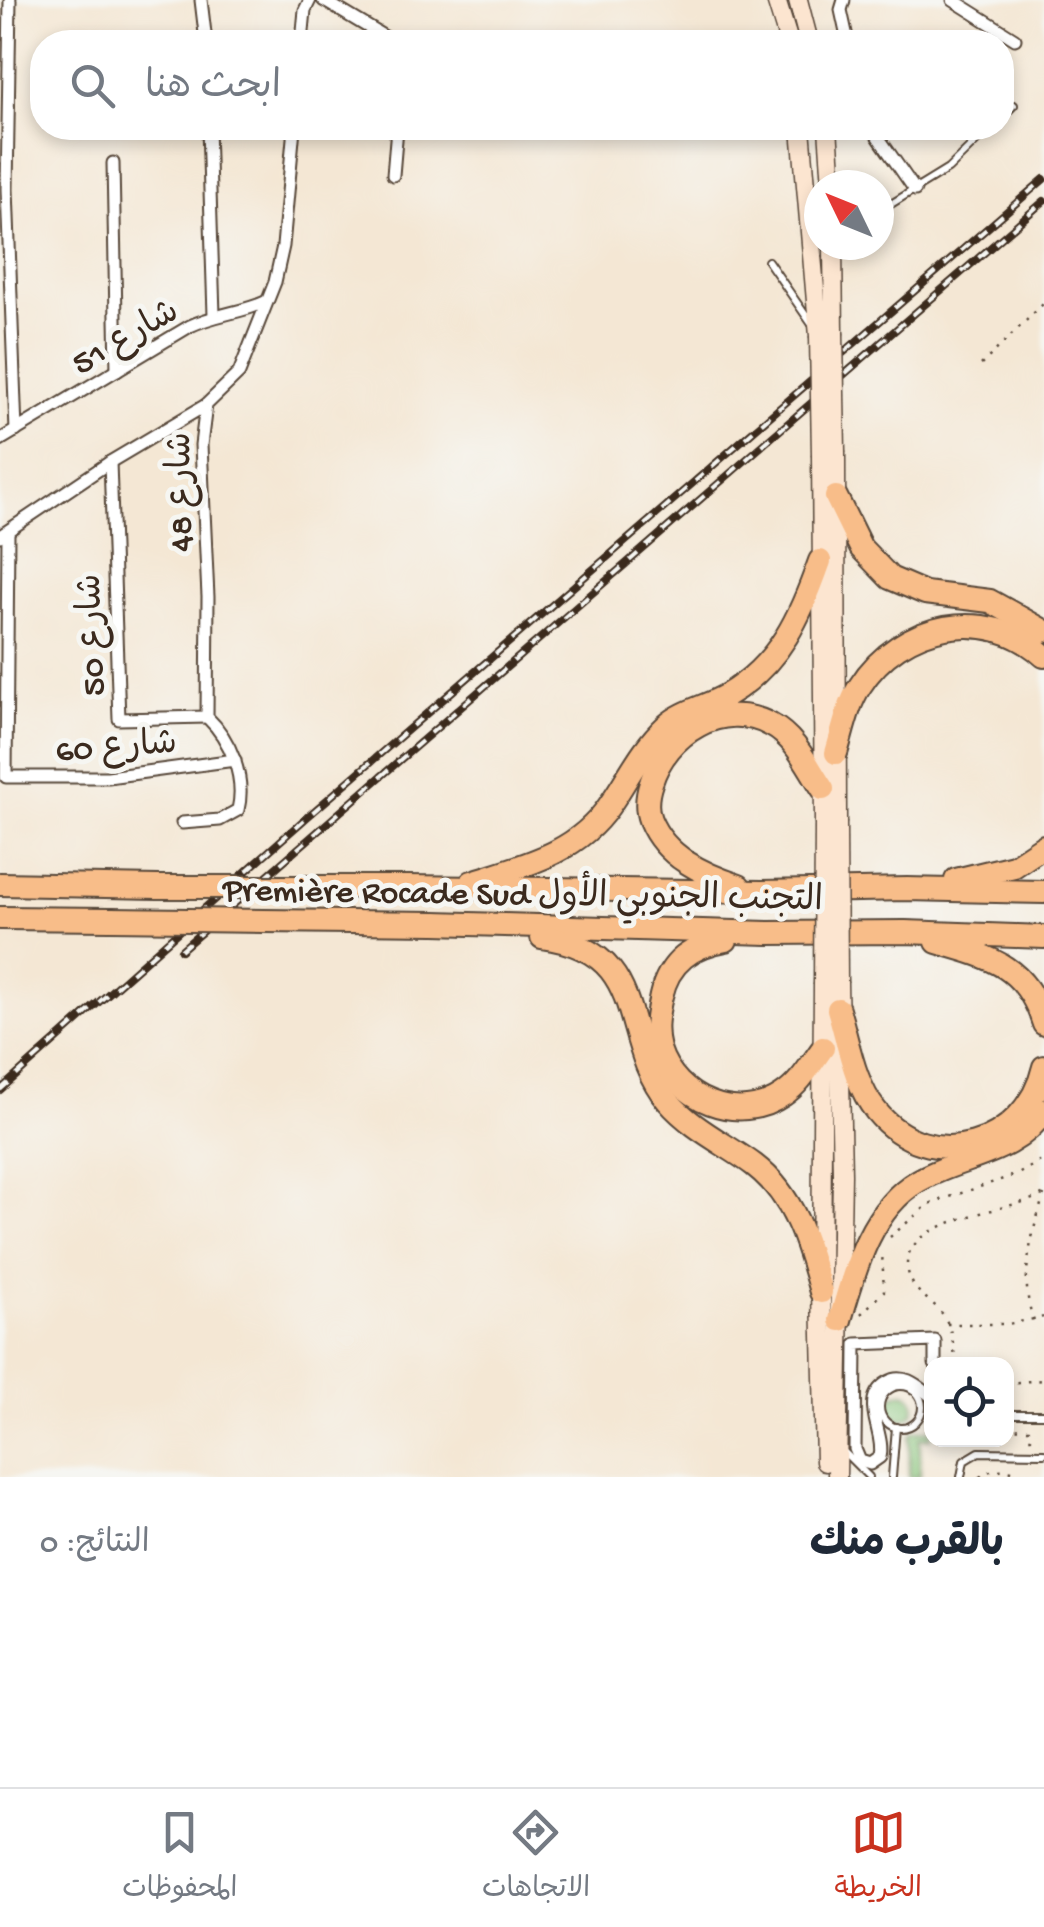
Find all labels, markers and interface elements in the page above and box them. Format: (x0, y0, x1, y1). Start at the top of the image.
search box (30, 30, 1014, 140)
icon: search (65, 58, 120, 113)
text: ابحث هنا (145, 67, 281, 111)
north arrow (804, 170, 894, 260)
street label: شارع 51 (66, 293, 187, 387)
street label: شارع 48 (162, 432, 205, 552)
street label: شارع 50 (72, 573, 117, 697)
street label: شارع 60 (54, 725, 178, 774)
street label: Première Rocade Sud التجنب الجنوبي الأول (221, 864, 824, 928)
map controls (924, 1357, 1014, 1447)
button: locate (924, 1357, 1014, 1447)
text: بالقرب منك (810, 1522, 1004, 1571)
text: النتائج: 0 (40, 1526, 150, 1564)
tab: المحفوظات (122, 1805, 238, 1911)
tab: الاتجاهات (482, 1805, 590, 1911)
tab: الخريطة (834, 1805, 922, 1911)

